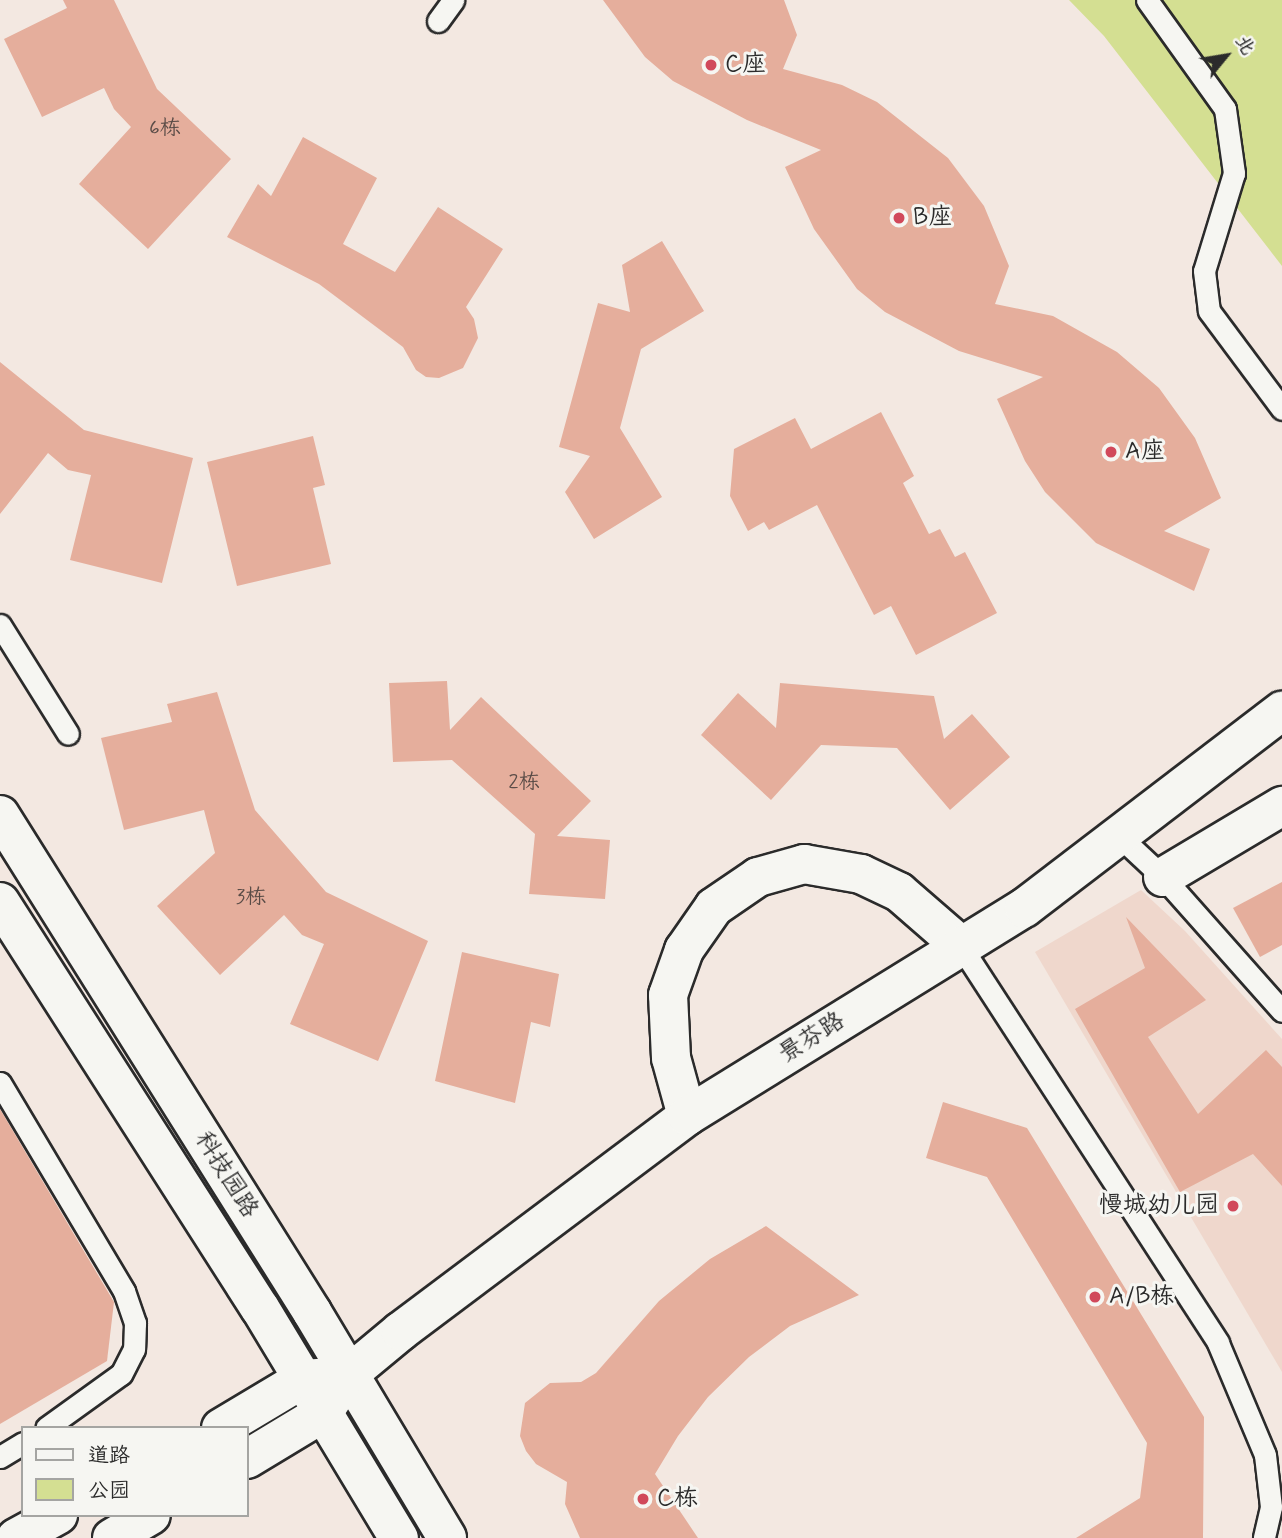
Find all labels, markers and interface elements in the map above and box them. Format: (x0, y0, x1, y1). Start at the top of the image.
north arrow (1191, 21, 1261, 91)
text: 北 (1229, 31, 1260, 60)
place label: C座 (725, 51, 766, 79)
marker: C座 (703, 57, 719, 73)
house number: 6栋 (149, 115, 181, 141)
place label: B座 (913, 204, 952, 232)
marker: B座 (891, 210, 907, 226)
place label: A座 (1125, 438, 1165, 466)
marker: A座 (1103, 444, 1119, 460)
house number: 2栋 (508, 769, 540, 795)
house number: 3栋 (236, 884, 266, 910)
street label: 景芬路 (774, 1007, 850, 1069)
street label: 科技园路 (188, 1127, 264, 1223)
place label: 慢城幼儿园 (1099, 1192, 1219, 1220)
marker: 慢城幼儿园 (1225, 1198, 1241, 1214)
place label: A/B栋 (1109, 1283, 1174, 1311)
marker: A/B栋 (1087, 1289, 1103, 1305)
legend (21, 1426, 248, 1517)
text: 道路 (88, 1442, 130, 1470)
text: 公园 (88, 1477, 130, 1505)
place label: C栋 (657, 1485, 698, 1513)
marker: C栋 (635, 1491, 651, 1507)

